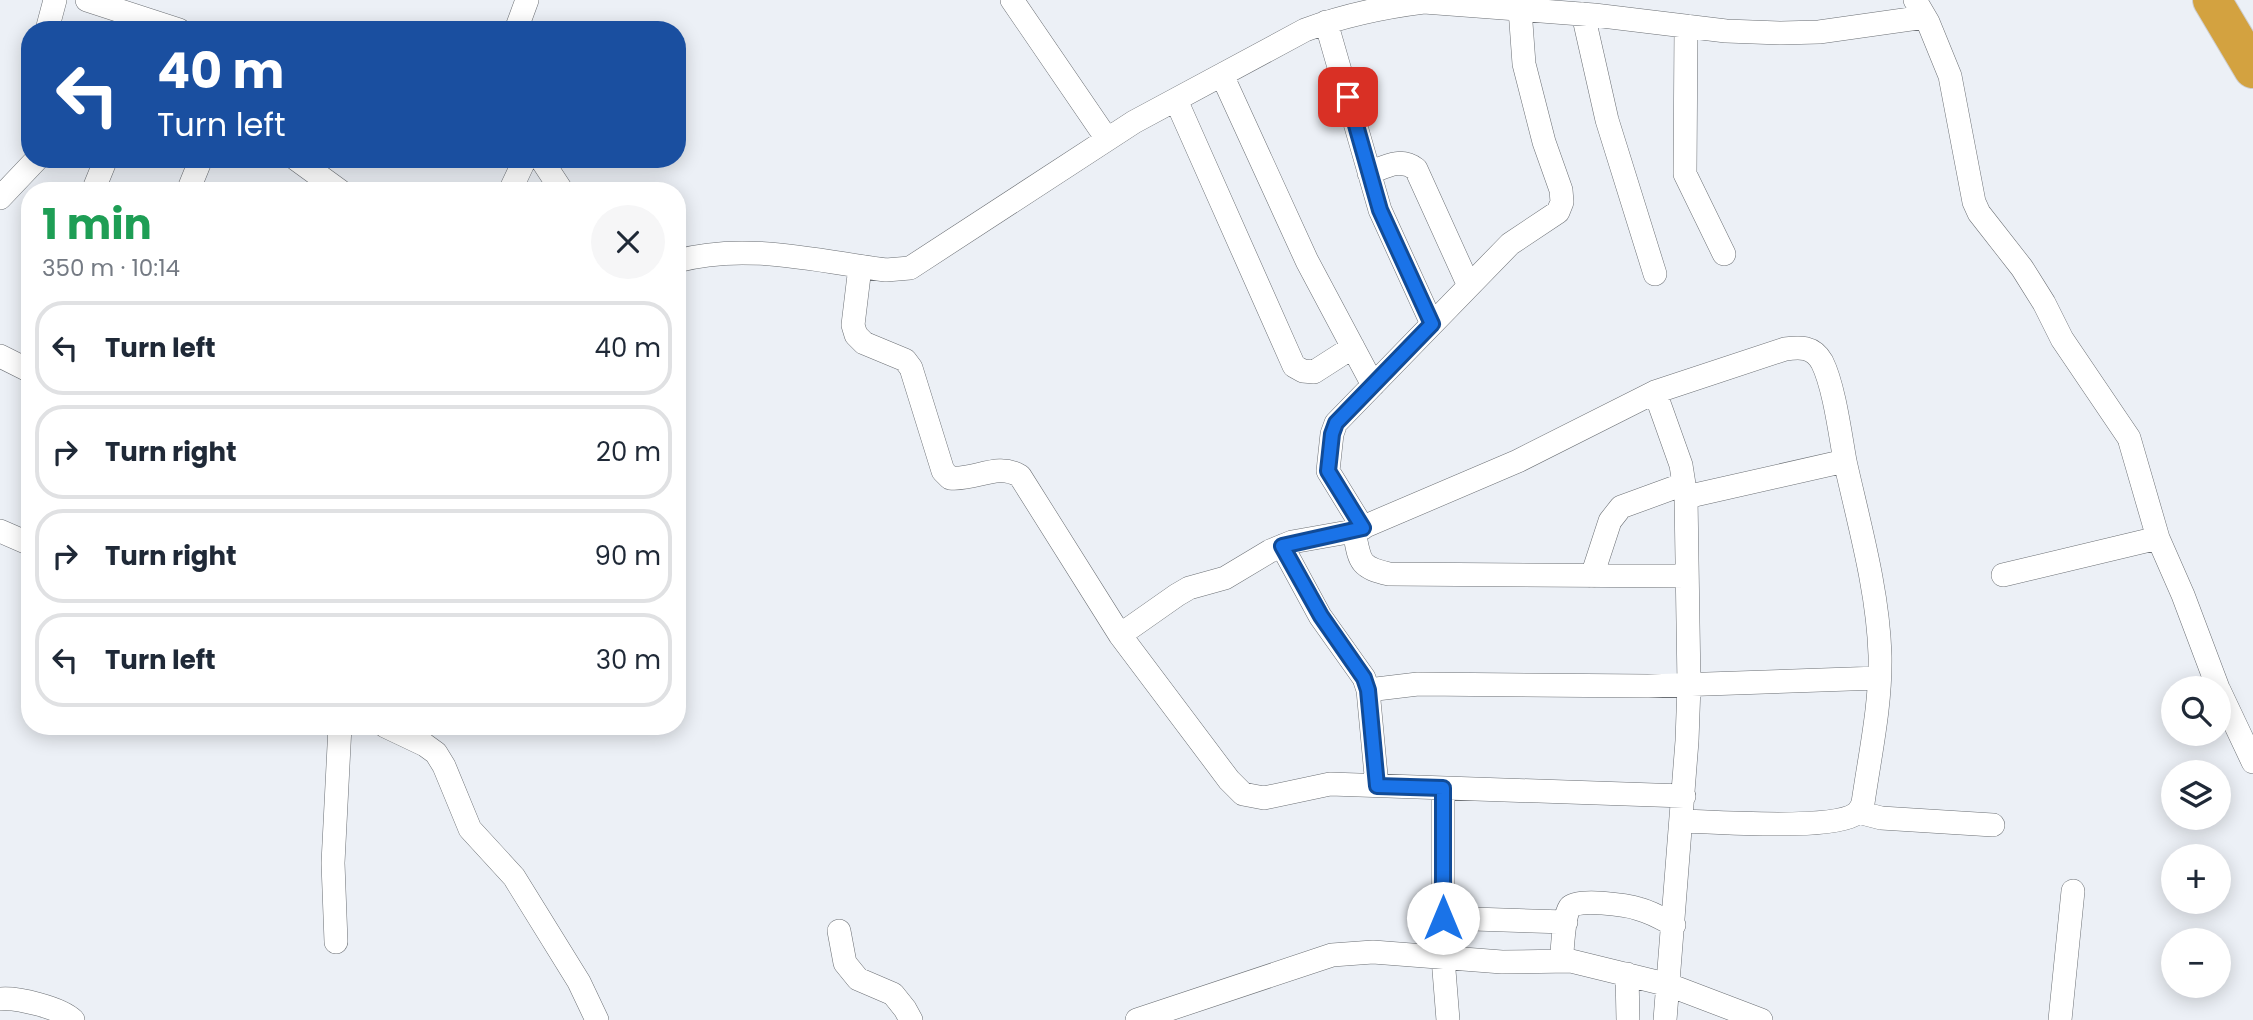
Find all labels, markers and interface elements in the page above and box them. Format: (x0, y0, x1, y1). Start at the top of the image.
text: 40 m (157, 37, 284, 105)
icon: left (42, 49, 133, 140)
pin (1318, 67, 1378, 127)
icon: arrive (1329, 78, 1367, 116)
text: Turn left (157, 102, 286, 147)
text: 1 min (42, 195, 152, 254)
button: close (591, 205, 665, 279)
text: 350 m · 10:14 (42, 252, 180, 284)
icon: left (46, 329, 84, 367)
text: Turn left (105, 330, 216, 366)
text: 40 m (595, 330, 661, 366)
icon: right (46, 433, 84, 471)
text: Turn right (105, 434, 237, 470)
text: 20 m (596, 434, 661, 470)
icon: right (46, 537, 84, 575)
text: Turn right (105, 538, 237, 574)
text: 90 m (595, 538, 661, 574)
icon: left (46, 641, 84, 679)
text: Turn left (105, 642, 216, 678)
text: 30 m (596, 642, 661, 678)
map controls (2161, 676, 2231, 998)
button: search (2161, 676, 2231, 746)
button: layers (2161, 760, 2231, 830)
button: + (2161, 844, 2231, 914)
position arrow (1406, 881, 1480, 955)
button: − (2161, 928, 2231, 998)

